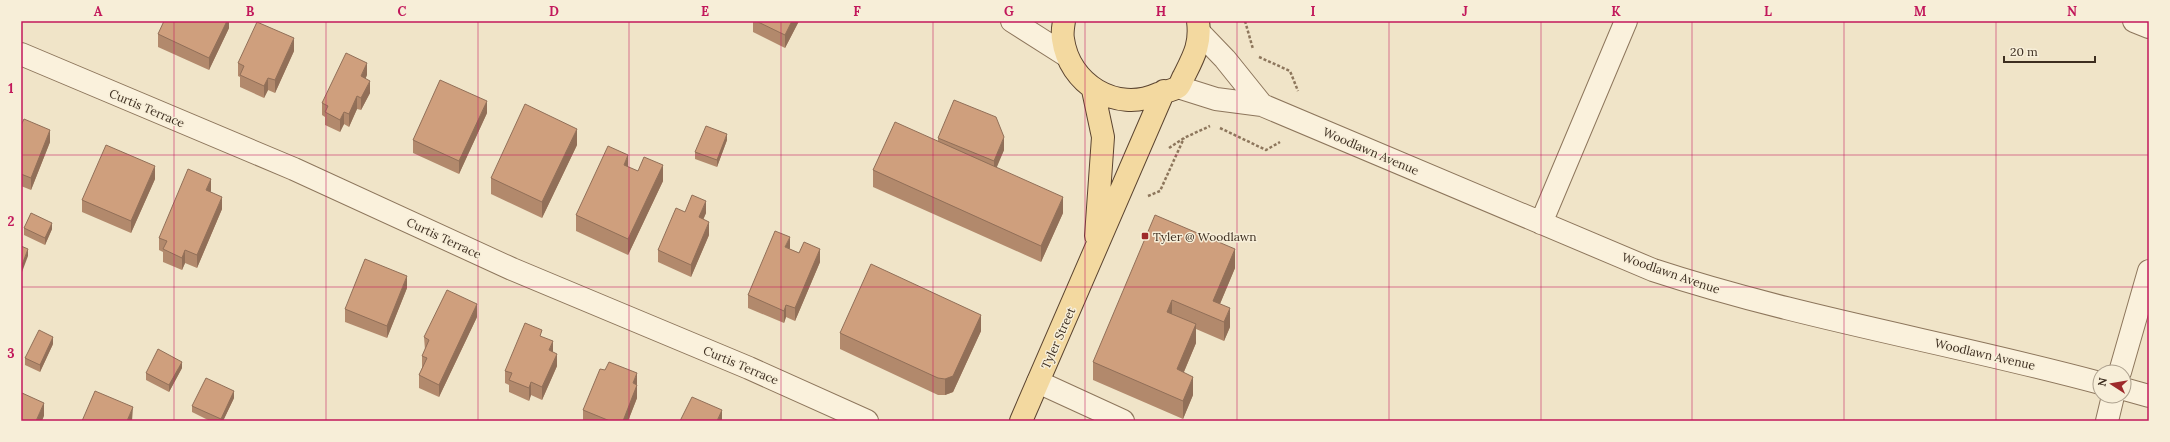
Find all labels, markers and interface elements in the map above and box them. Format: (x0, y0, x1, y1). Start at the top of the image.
text: A (94, 3, 103, 20)
text: B (246, 3, 255, 20)
text: C (398, 3, 407, 20)
text: D (549, 3, 559, 20)
text: E (701, 3, 709, 20)
text: F (853, 3, 861, 20)
text: G (1004, 3, 1014, 20)
text: H (1156, 3, 1166, 20)
text: I (1310, 3, 1316, 20)
text: J (1462, 3, 1468, 20)
text: K (1611, 3, 1621, 20)
text: L (1764, 3, 1772, 20)
text: M (1914, 3, 1927, 20)
text: N (2067, 3, 2077, 20)
scale bar (2004, 38, 2095, 64)
text: 20 m (2010, 44, 2038, 59)
text: 1 (8, 80, 14, 97)
street label: Curtis Terrace (107, 85, 187, 131)
street label: Woodlawn Avenue (1321, 124, 1422, 178)
text: 2 (8, 213, 15, 230)
street label: Curtis Terrace (404, 214, 484, 262)
place label: Tyler @ Woodlawn (1153, 229, 1257, 244)
marker: Tyler @ Woodlawn (1140, 231, 1150, 241)
street label: Woodlawn Avenue (1620, 249, 1722, 297)
street label: Tyler Street (1038, 304, 1078, 371)
street label: Woodlawn Avenue (1933, 335, 2037, 373)
street label: Curtis Terrace (701, 342, 781, 388)
text: 3 (7, 345, 15, 362)
north arrow (2092, 364, 2132, 404)
text: N (2094, 376, 2110, 388)

